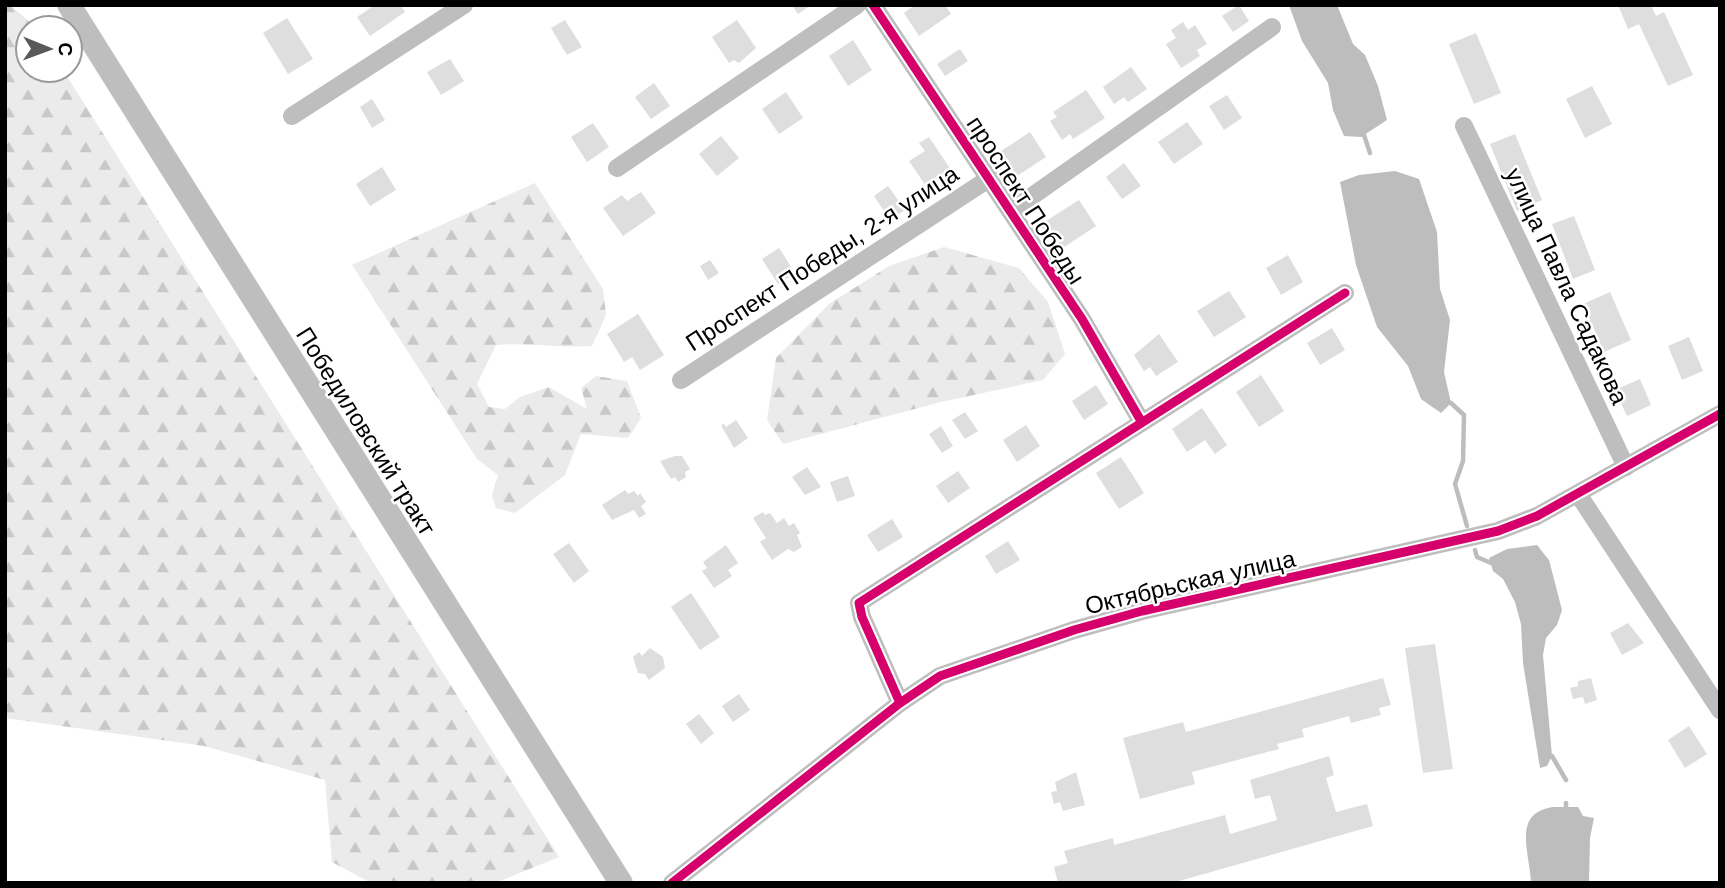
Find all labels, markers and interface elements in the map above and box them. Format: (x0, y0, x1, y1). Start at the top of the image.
north arrow (14, 14, 84, 84)
text: С (55, 42, 76, 57)
street label: проспект Победы (962, 111, 1090, 289)
street label: Проспект Победы, 2-я улица (681, 159, 964, 356)
street label: улица Павла Садакова (1500, 164, 1634, 409)
street label: Победиловский тракт (291, 322, 441, 540)
street label: Октябрьская улица (1082, 545, 1298, 619)

